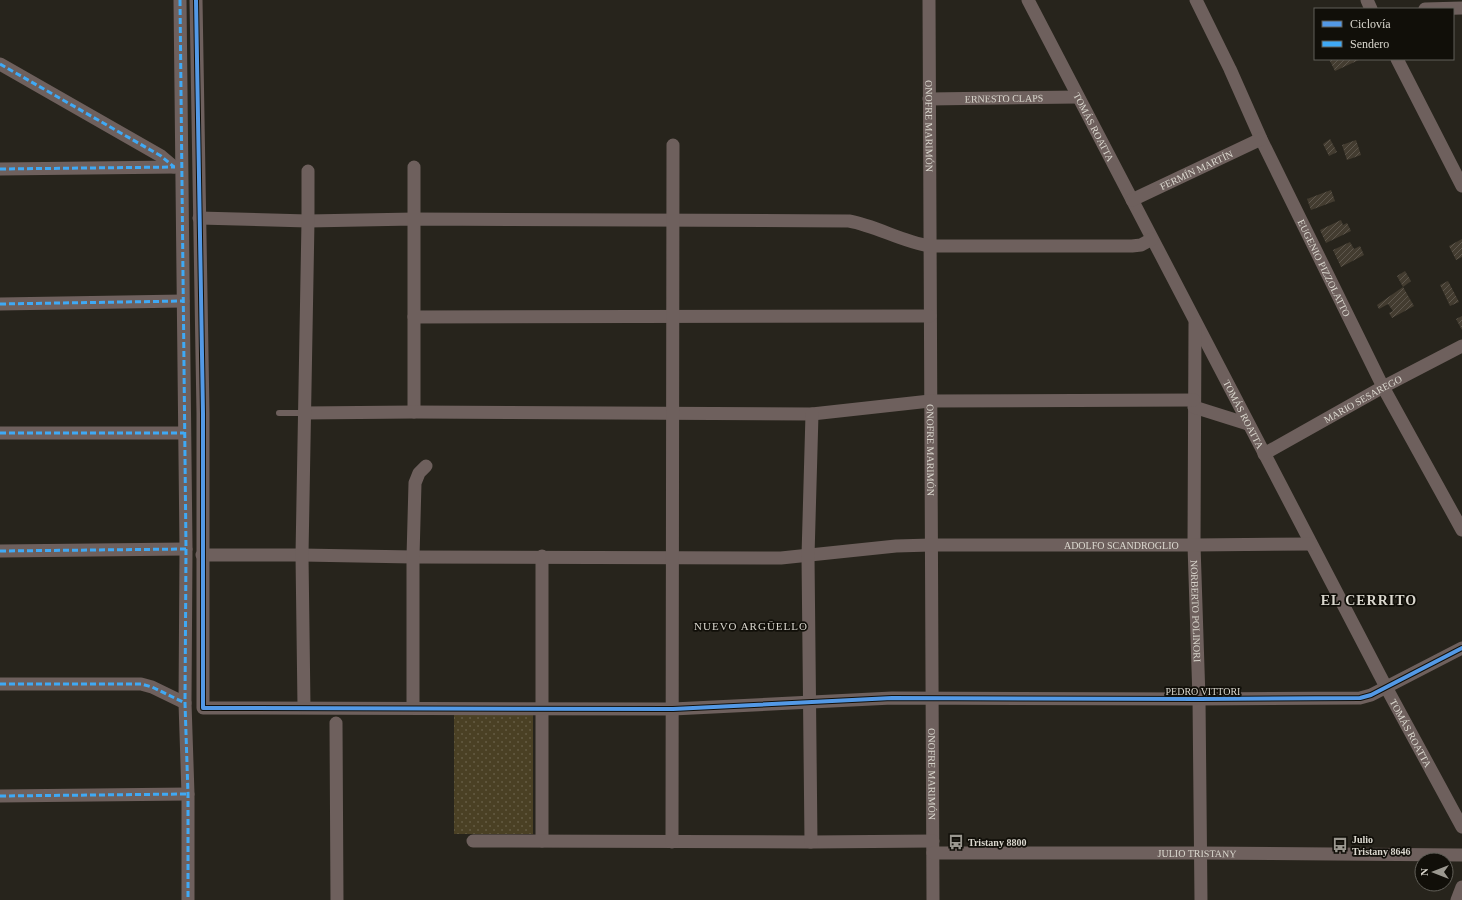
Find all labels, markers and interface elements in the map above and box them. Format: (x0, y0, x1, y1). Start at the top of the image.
legend (1314, 8, 1454, 60)
text: Ciclovía (1350, 17, 1391, 31)
text: Sendero (1350, 37, 1389, 51)
street label: ONOFRE MARIMÓN (924, 80, 935, 172)
street label: TOMÁS ROATTA (1072, 91, 1117, 164)
street label: ERNESTO CLAPS (965, 92, 1043, 104)
street label: FERMÍN MARTÍN (1158, 148, 1234, 192)
street label: EUGENIO PIZZOLATTO (1296, 217, 1353, 318)
street label: MARIO SESAREGO (1322, 373, 1403, 425)
street label: TOMÁS ROATTA (1221, 378, 1267, 451)
street label: ONOFRE MARIMÓN (925, 404, 937, 496)
street label: ADOLFO SCANDROGLIO (1064, 540, 1179, 551)
street label: NORBERTO POLINORI (1189, 560, 1203, 662)
district label: EL CERRITO (1321, 593, 1417, 608)
district label: NUEVO ARGÜELLO (694, 620, 808, 632)
street label: PEDRO VITTORI (1166, 686, 1240, 697)
street label: TOMÁS ROATTA (1388, 697, 1434, 770)
street label: ONOFRE MARIMÓN (927, 728, 938, 820)
bus stop icon: Tristany 8800 (947, 833, 965, 851)
place label: Julio Tristany 8646 (1352, 834, 1410, 857)
bus stop icon: Julio Tristany 8646 (1331, 836, 1349, 854)
place label: Tristany 8800 (968, 837, 1026, 848)
street label: JULIO TRISTANY (1158, 847, 1236, 859)
north arrow (1414, 852, 1454, 892)
text: N (1418, 868, 1430, 876)

